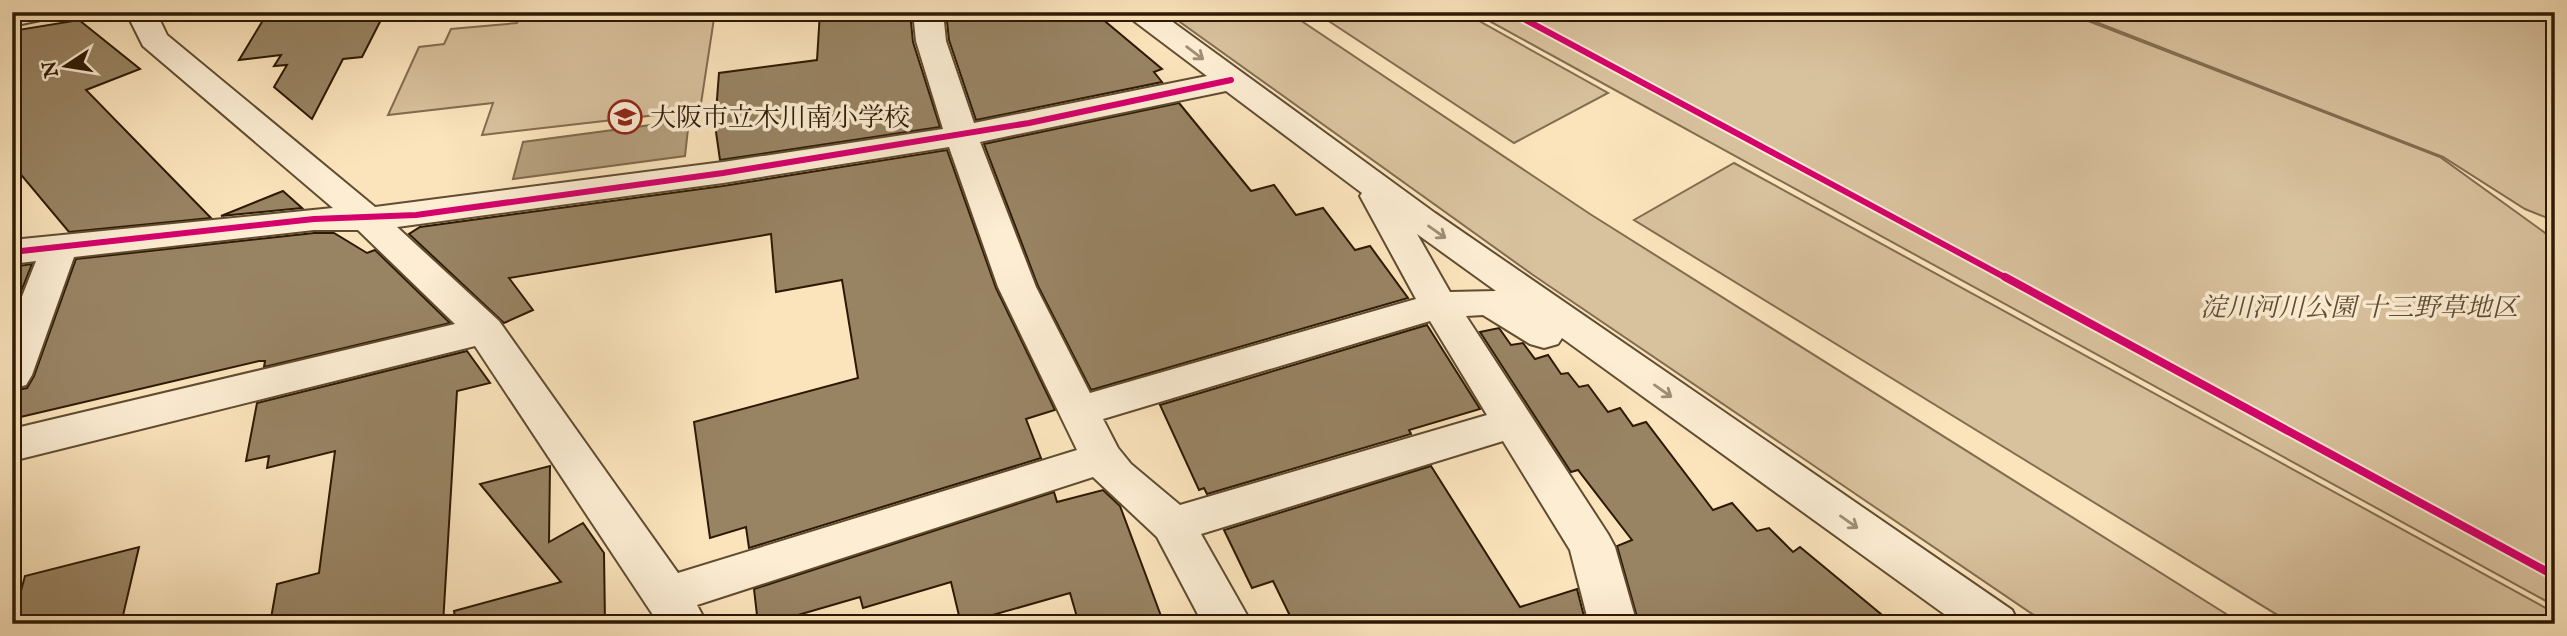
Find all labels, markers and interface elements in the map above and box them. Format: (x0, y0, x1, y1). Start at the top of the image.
north arrow (32, 32, 102, 102)
one-way arrow (1185, 45, 1204, 60)
text: N (38, 58, 65, 81)
school or university icon: 大阪市立木川南小学校 (606, 98, 644, 136)
place label: 大阪市立木川南小学校 (650, 102, 910, 135)
one-way arrow (1427, 225, 1446, 239)
park label: 淀川河川公園 十三野草地区 (2200, 292, 2521, 325)
one-way arrow (1653, 384, 1672, 398)
one-way arrow (1839, 514, 1858, 529)

